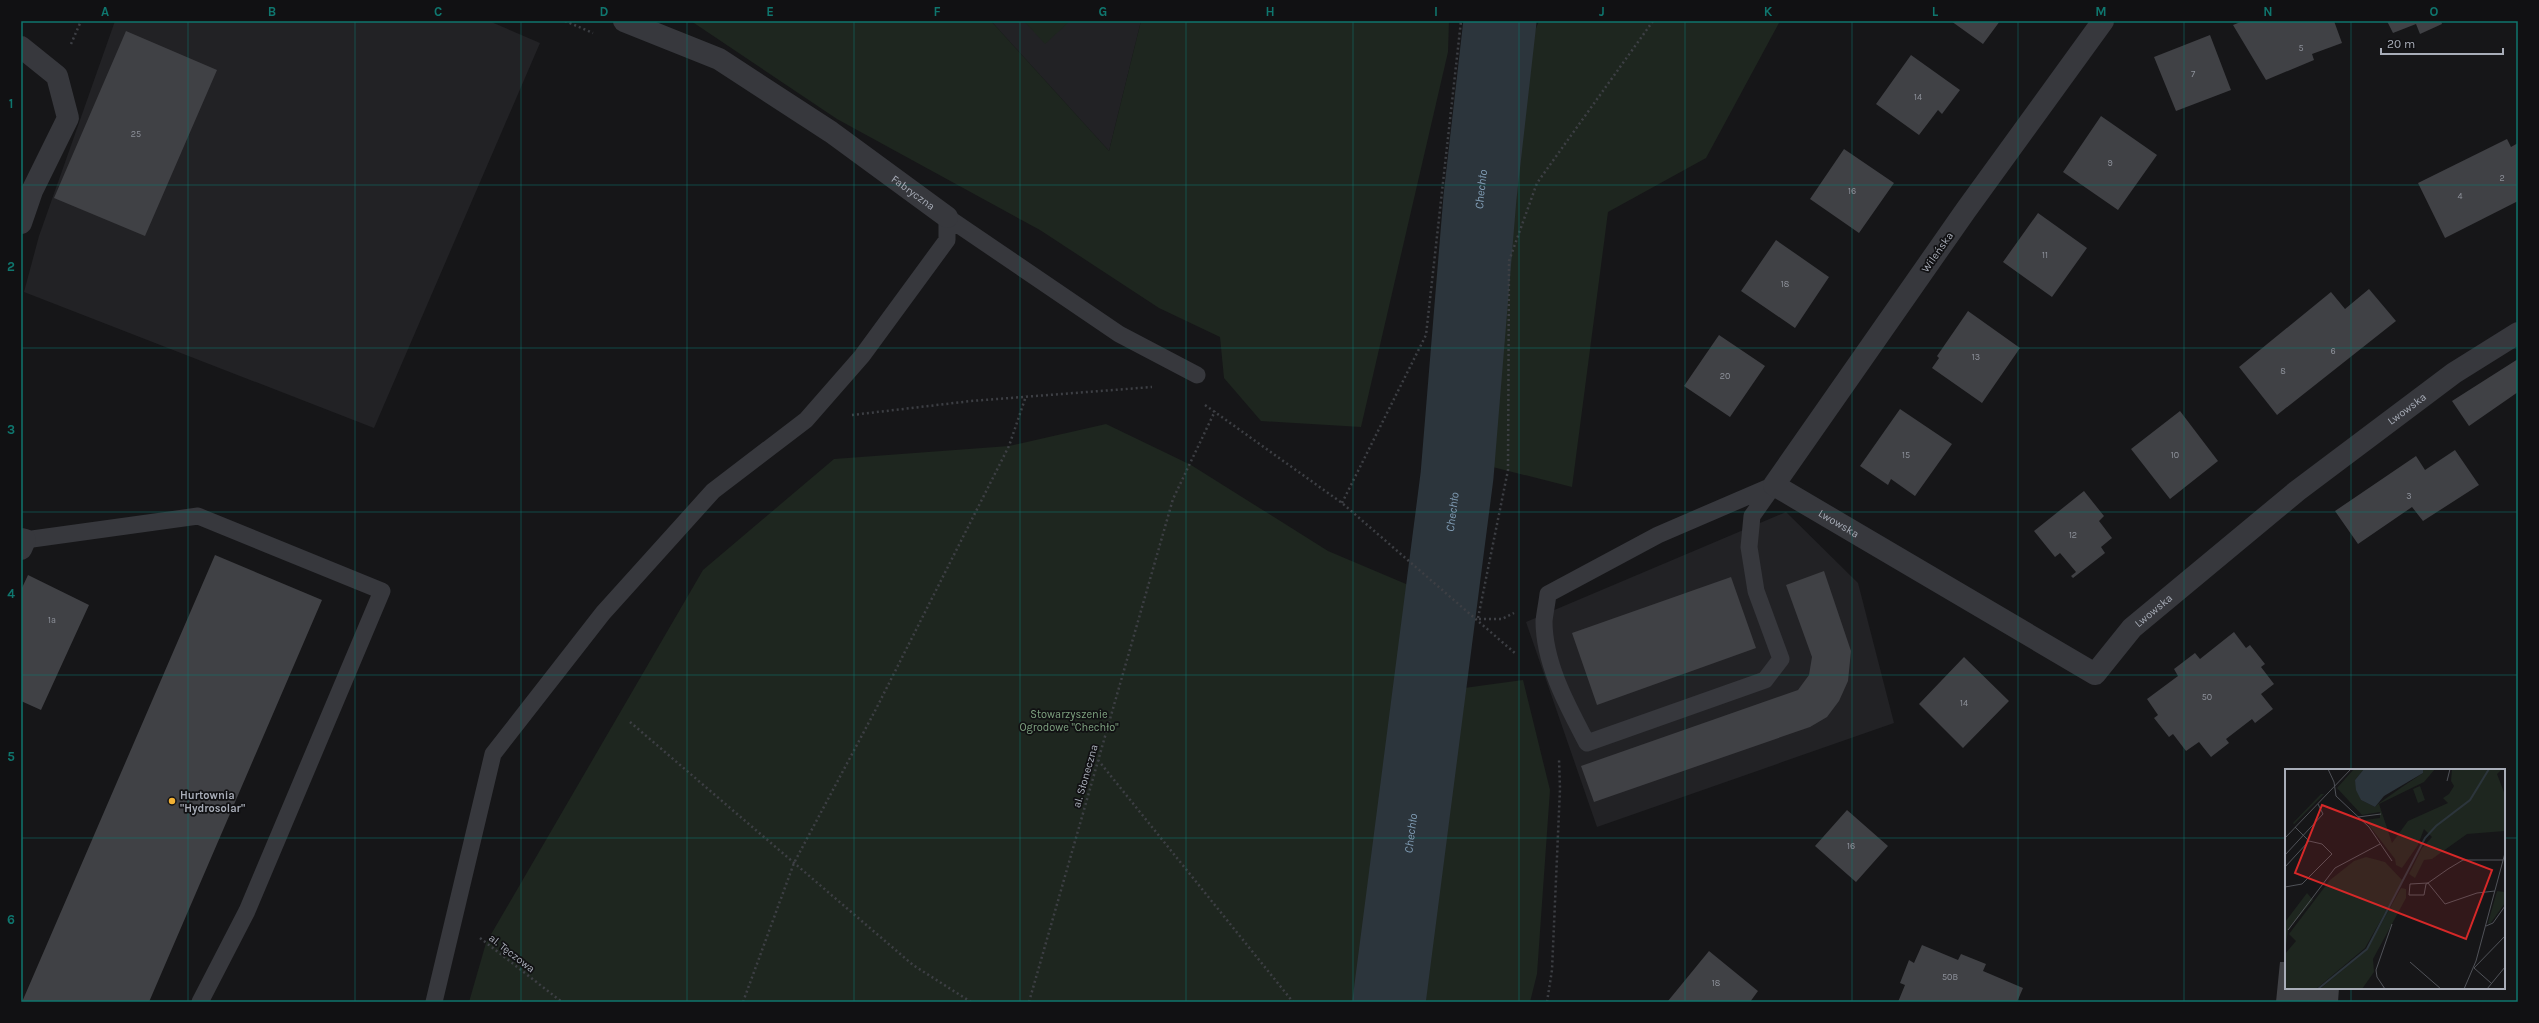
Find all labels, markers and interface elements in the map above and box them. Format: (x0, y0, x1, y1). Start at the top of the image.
text: A (101, 4, 109, 19)
text: B (268, 4, 276, 19)
text: C (434, 4, 442, 19)
text: D (600, 4, 609, 19)
text: E (766, 4, 774, 19)
text: F (933, 4, 941, 19)
text: G (1099, 4, 1107, 19)
text: H (1265, 4, 1275, 19)
text: I (1434, 4, 1438, 19)
text: J (1599, 4, 1605, 19)
text: K (1764, 4, 1773, 19)
text: L (1932, 4, 1939, 19)
text: M (2095, 4, 2107, 19)
text: N (2263, 4, 2273, 19)
text: O (2430, 4, 2439, 19)
scale bar (2381, 30, 2503, 56)
text: 20 m (2387, 37, 2415, 51)
house number: 5 (2298, 43, 2304, 53)
house number: 7 (2191, 69, 2196, 79)
house number: 14 (1914, 92, 1922, 102)
text: 1 (9, 96, 13, 111)
house number: 25 (131, 129, 141, 139)
house number: 9 (2107, 158, 2113, 168)
water label: Chechło (1472, 169, 1490, 210)
street label: Fabryczna (889, 172, 937, 213)
house number: 2 (2499, 173, 2505, 183)
house number: 16 (1848, 186, 1856, 196)
house number: 4 (2457, 191, 2463, 201)
street label: Wileńska (1919, 230, 1956, 275)
house number: 11 (2042, 250, 2048, 260)
text: 2 (7, 259, 15, 274)
house number: 18 (1781, 279, 1790, 289)
house number: 6 (2330, 346, 2336, 356)
house number: 13 (1972, 352, 1980, 362)
house number: 8 (2280, 366, 2286, 376)
house number: 20 (1720, 371, 1730, 381)
street label: Lwowska (2385, 390, 2429, 428)
text: 3 (7, 422, 15, 437)
house number: 15 (1902, 450, 1910, 460)
house number: 10 (2171, 450, 2179, 460)
water label: Chechło (1443, 491, 1462, 533)
house number: 3 (2406, 491, 2412, 501)
street label: Lwowska (1816, 507, 1861, 541)
house number: 12 (2069, 530, 2077, 540)
text: 4 (7, 586, 15, 601)
street label: Lwowska (2132, 591, 2175, 630)
house number: 1a (48, 615, 56, 625)
house number: 50 (2202, 692, 2212, 702)
house number: 14 (1960, 698, 1968, 708)
park label: Stowarzyszenie Ogrodowe "Chechło" (1019, 708, 1119, 734)
street label: al. Słoneczna (1070, 743, 1101, 809)
text: 5 (7, 749, 15, 764)
inset map (2285, 769, 2505, 989)
place label: Hurtownia "Hydrosolar" (180, 789, 245, 815)
marker: Hurtownia "Hydrosolar" (167, 796, 177, 806)
water label: Chechło (1401, 813, 1420, 854)
house number: 16 (1847, 841, 1855, 851)
text: 6 (7, 912, 15, 927)
street label: al. Tęczowa (486, 931, 537, 975)
house number: 50B (1942, 972, 1958, 982)
house number: 18 (1712, 978, 1721, 988)

